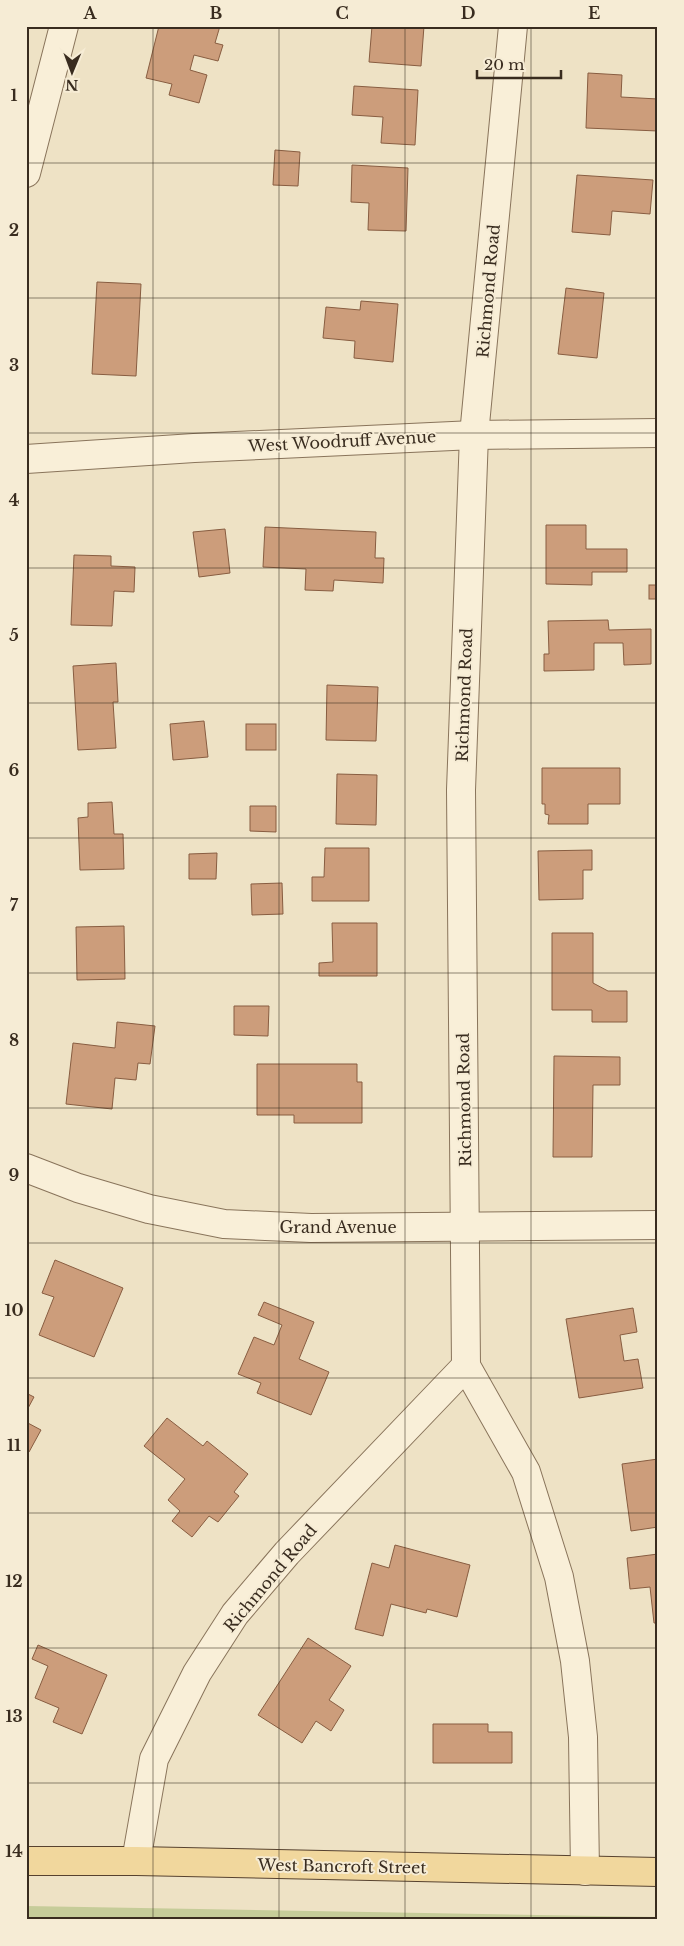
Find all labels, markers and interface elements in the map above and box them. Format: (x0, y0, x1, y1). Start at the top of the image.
text: A (83, 3, 98, 23)
text: B (210, 3, 223, 23)
text: C (335, 3, 349, 23)
text: D (461, 3, 475, 23)
text: E (588, 3, 600, 23)
north arrow (48, 48, 98, 98)
scale bar (477, 48, 560, 80)
text: 20 m (484, 55, 524, 74)
text: N (65, 76, 79, 94)
text: 1 (11, 85, 18, 105)
text: 2 (9, 220, 19, 240)
street label: Richmond Road (472, 223, 504, 359)
text: 3 (9, 355, 19, 375)
street label: West Woodruff Avenue (247, 426, 436, 456)
text: 4 (9, 490, 19, 510)
text: 5 (9, 625, 19, 645)
street label: Richmond Road (452, 627, 476, 762)
text: 6 (9, 760, 20, 780)
text: 7 (10, 895, 19, 915)
text: 8 (9, 1030, 19, 1050)
street label: Richmond Road (453, 1033, 475, 1167)
text: 9 (9, 1165, 20, 1185)
street label: Grand Avenue (279, 1217, 397, 1237)
text: 10 (4, 1300, 24, 1320)
text: 11 (7, 1435, 21, 1455)
street label: Richmond Road (219, 1520, 321, 1636)
text: 12 (5, 1571, 23, 1591)
text: 13 (5, 1706, 23, 1726)
text: 14 (5, 1841, 23, 1861)
street label: West Bancroft Street (256, 1855, 427, 1877)

